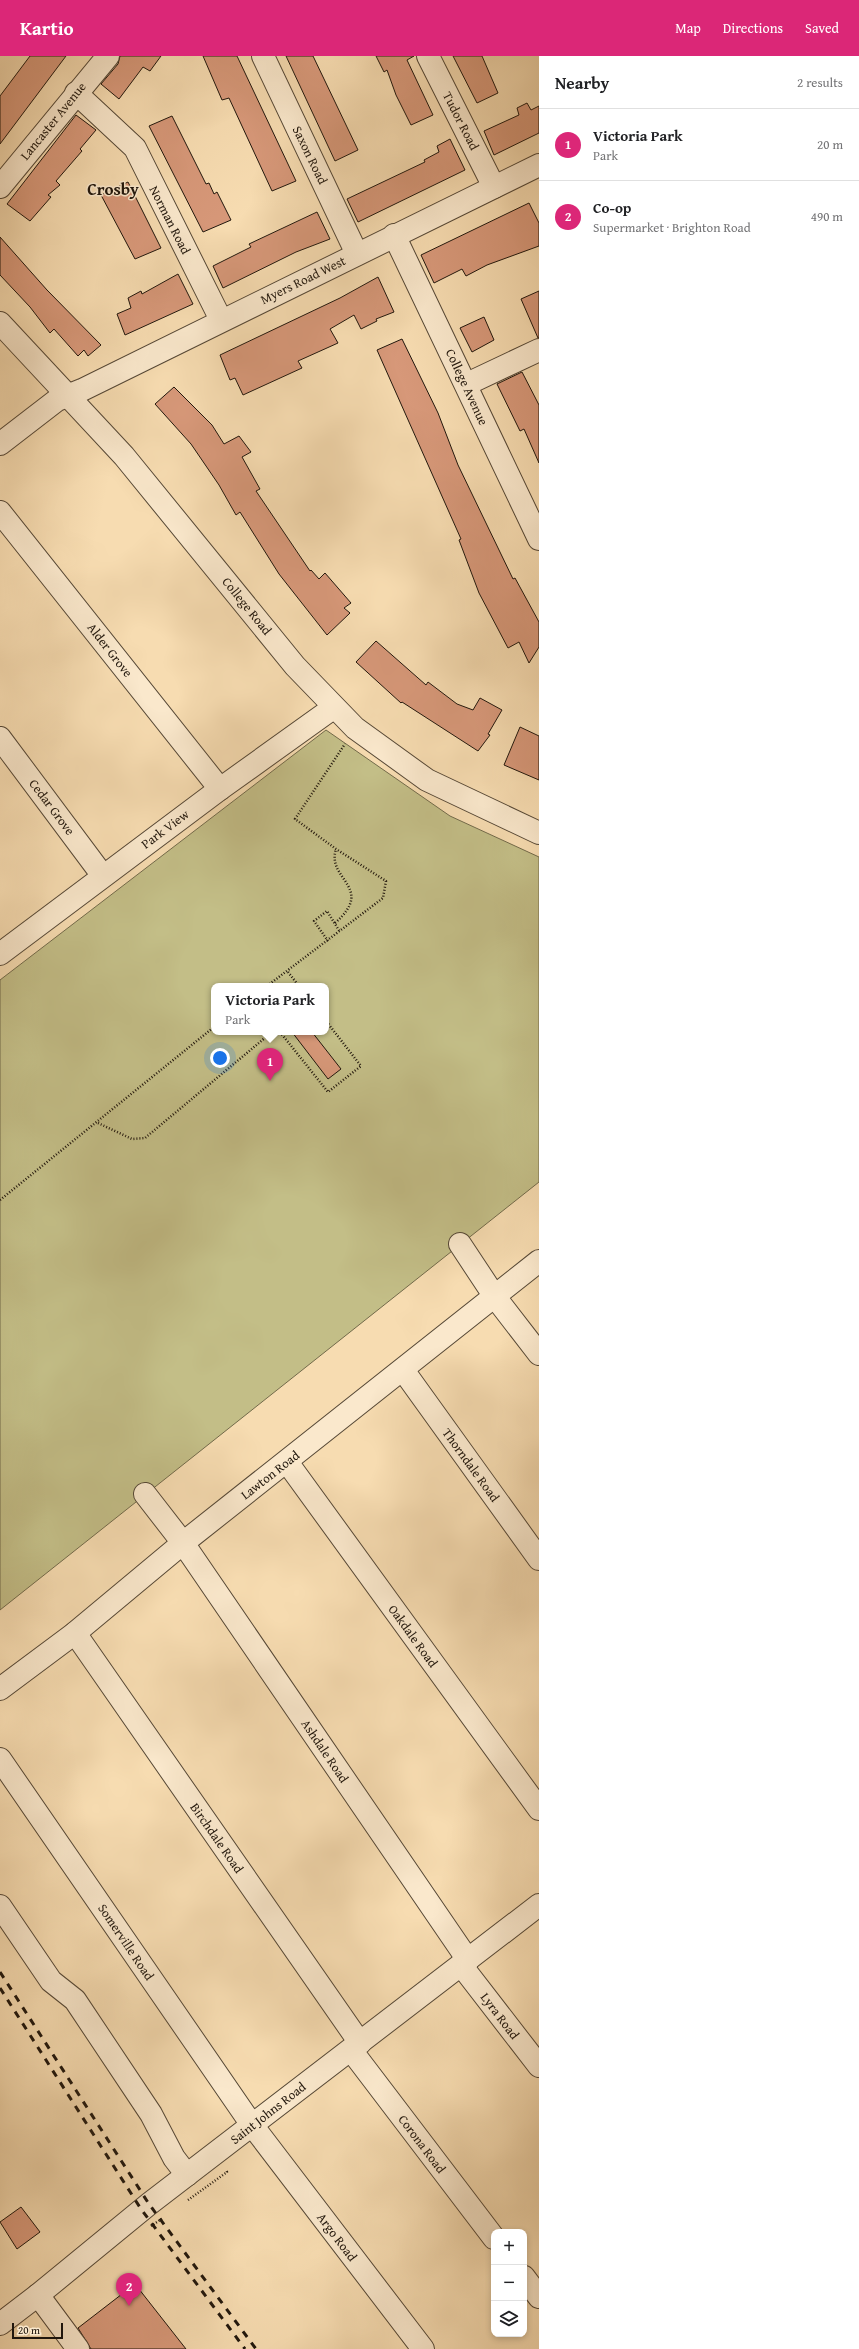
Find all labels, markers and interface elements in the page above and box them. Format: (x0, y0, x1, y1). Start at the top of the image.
text: Kartio (20, 14, 74, 42)
text: Map (675, 18, 701, 38)
text: Directions (723, 18, 783, 38)
text: Saved (805, 18, 839, 38)
text: Nearby (555, 70, 609, 95)
text: 2 results (797, 73, 843, 92)
street label: Lancaster Avenue (15, 78, 91, 164)
street label: Tudor Road (438, 88, 484, 154)
street label: Saxon Road (288, 123, 332, 187)
text: Victoria Park (593, 125, 683, 146)
text: 1 (565, 135, 571, 154)
text: 20 m (817, 135, 843, 154)
text: Park (593, 146, 618, 165)
district label: Crosby (87, 176, 139, 201)
street label: Norman Road (145, 182, 195, 258)
text: Co-op (593, 197, 631, 218)
text: 2 (565, 207, 571, 226)
text: 490 m (811, 207, 843, 226)
text: Supermarket · Brighton Road (593, 218, 751, 237)
street label: Myers Road West (257, 251, 349, 309)
street label: College Avenue (441, 346, 493, 428)
street label: College Road (218, 573, 276, 639)
street label: Alder Grove (83, 619, 137, 681)
street label: Cedar Grove (25, 775, 79, 839)
street label: Park View (137, 804, 193, 853)
popup (211, 983, 329, 1035)
text: Victoria Park (225, 989, 315, 1010)
text: Park (225, 1010, 250, 1029)
your location (210, 1048, 230, 1068)
pin: 1 (257, 1048, 283, 1081)
street label: Thorndale Road (438, 1424, 504, 1506)
street label: Lawton Road (237, 1446, 304, 1504)
street label: Oakdale Road (384, 1601, 442, 1671)
street label: Ashdale Road (297, 1715, 353, 1787)
street label: Birchdale Road (186, 1799, 248, 1877)
street label: Somerville Road (93, 1900, 159, 1984)
street label: Lyra Road (476, 1989, 524, 2043)
street label: Saint Johns Road (226, 2077, 310, 2149)
street label: Corona Road (394, 2111, 450, 2177)
street label: Argo Road (312, 2209, 362, 2265)
map controls (491, 2229, 527, 2337)
button: + (491, 2229, 527, 2265)
button: − (491, 2265, 527, 2301)
pin: 2 (116, 2273, 142, 2306)
button: layers (491, 2301, 527, 2337)
scale bar (12, 2321, 63, 2340)
text: 20 m (18, 2322, 40, 2338)

